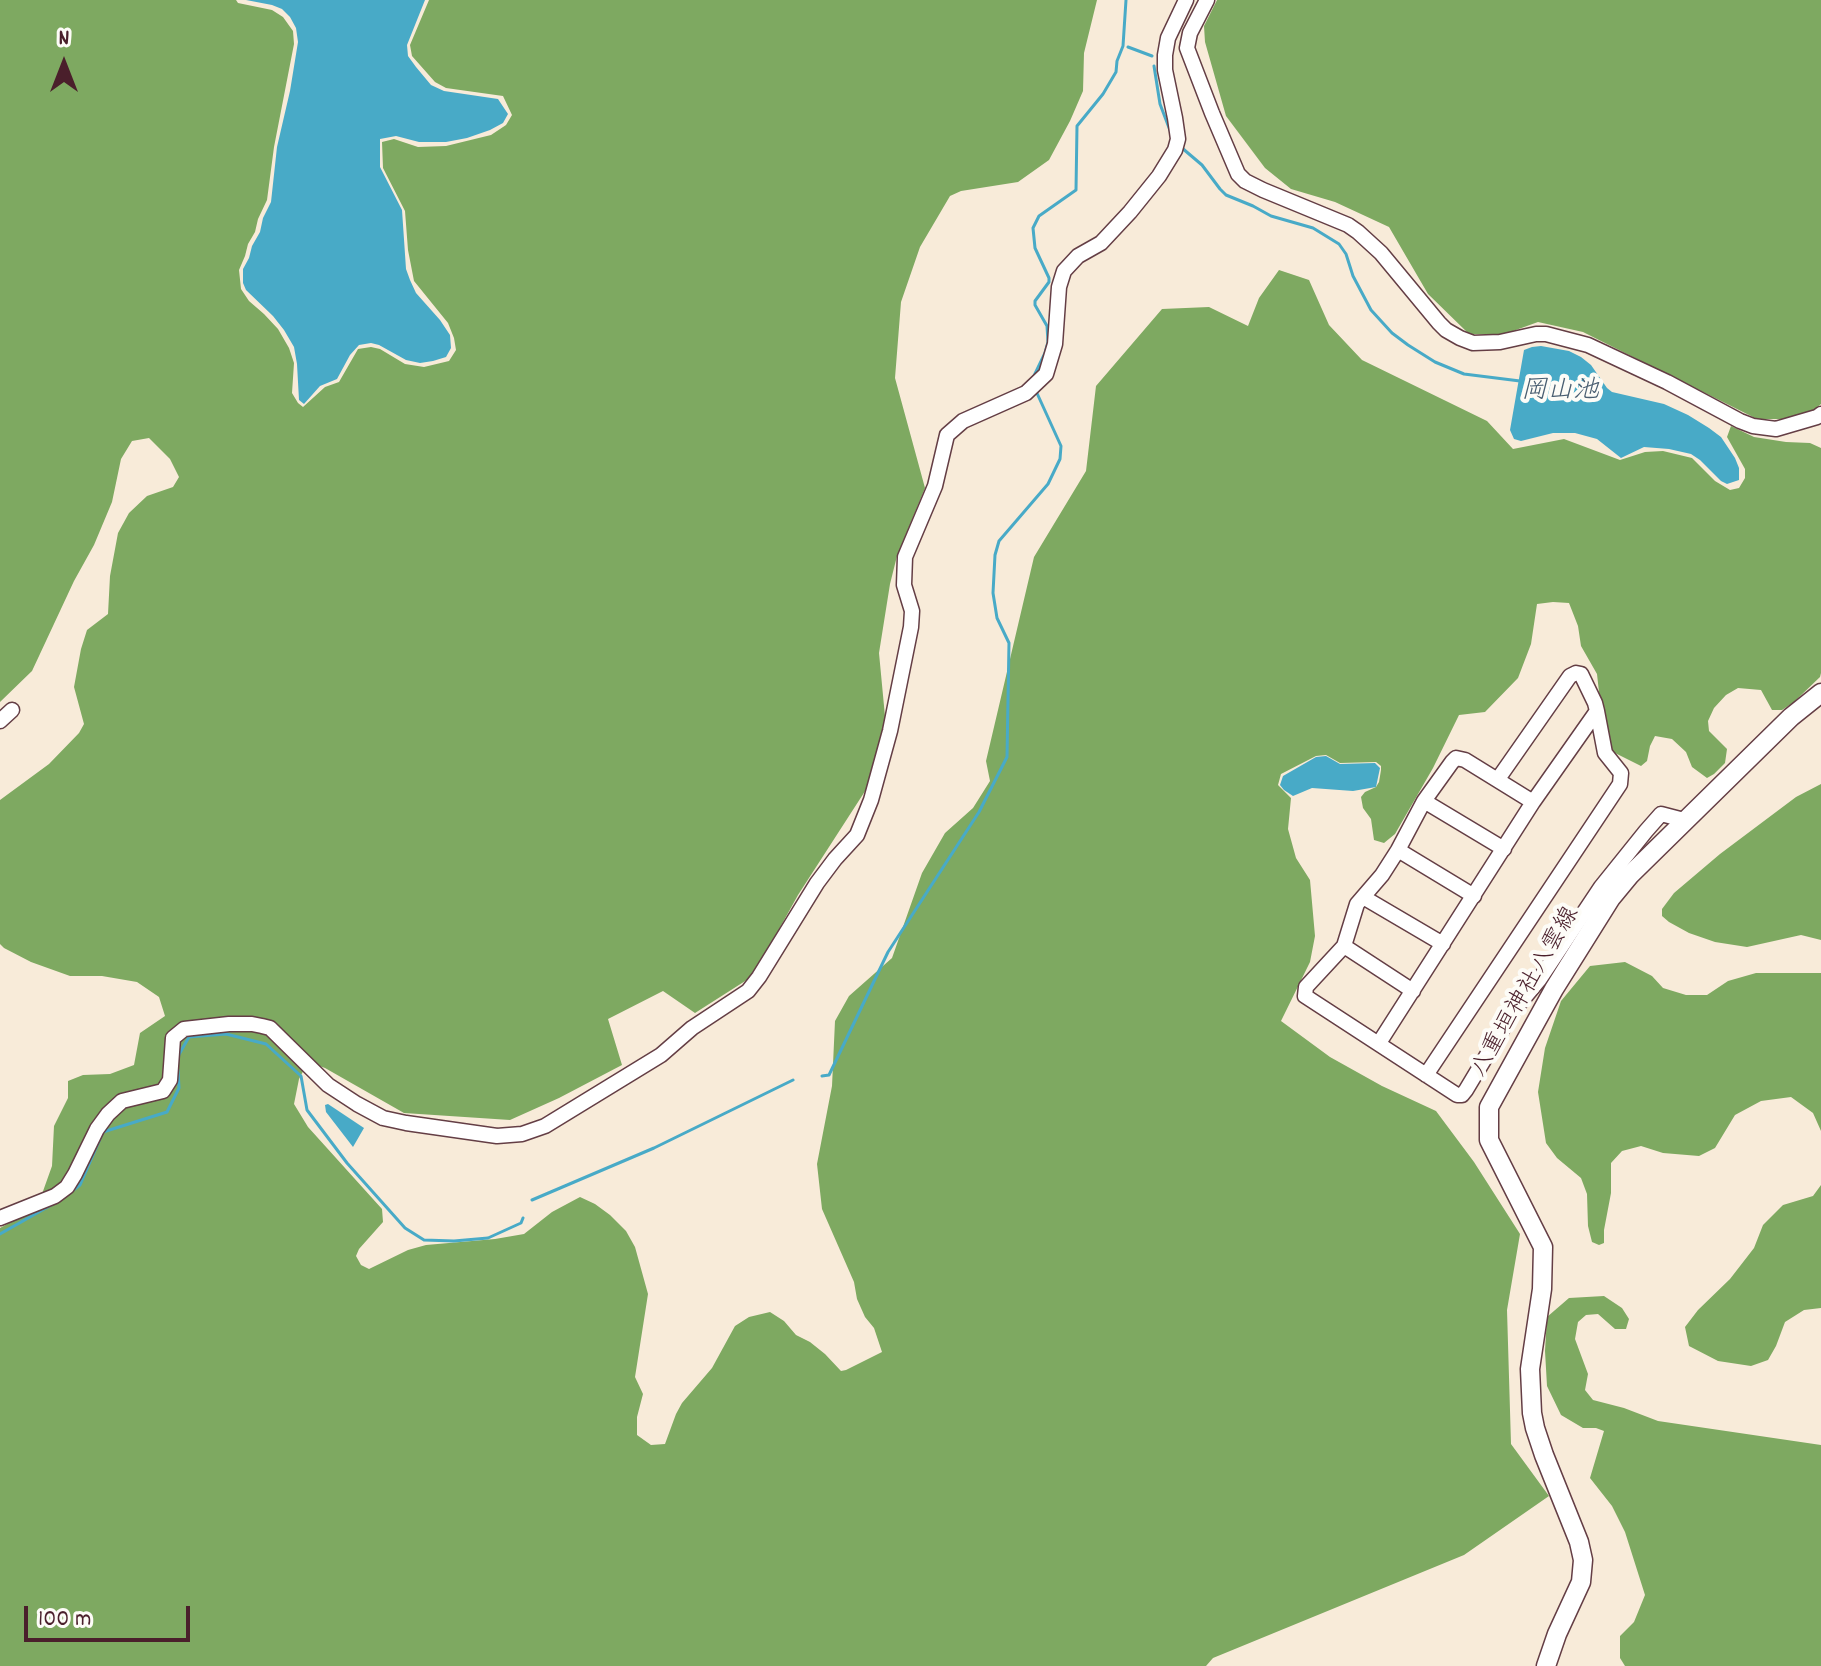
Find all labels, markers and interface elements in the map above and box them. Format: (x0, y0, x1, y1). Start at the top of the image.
north arrow (24, 24, 104, 104)
text: N (59, 24, 69, 55)
water label: 岡山池 (1521, 377, 1599, 409)
street label: 八重垣神社八雲線 (1467, 903, 1587, 1083)
scale bar (28, 1590, 194, 1640)
text: 100 m (38, 1603, 91, 1637)

